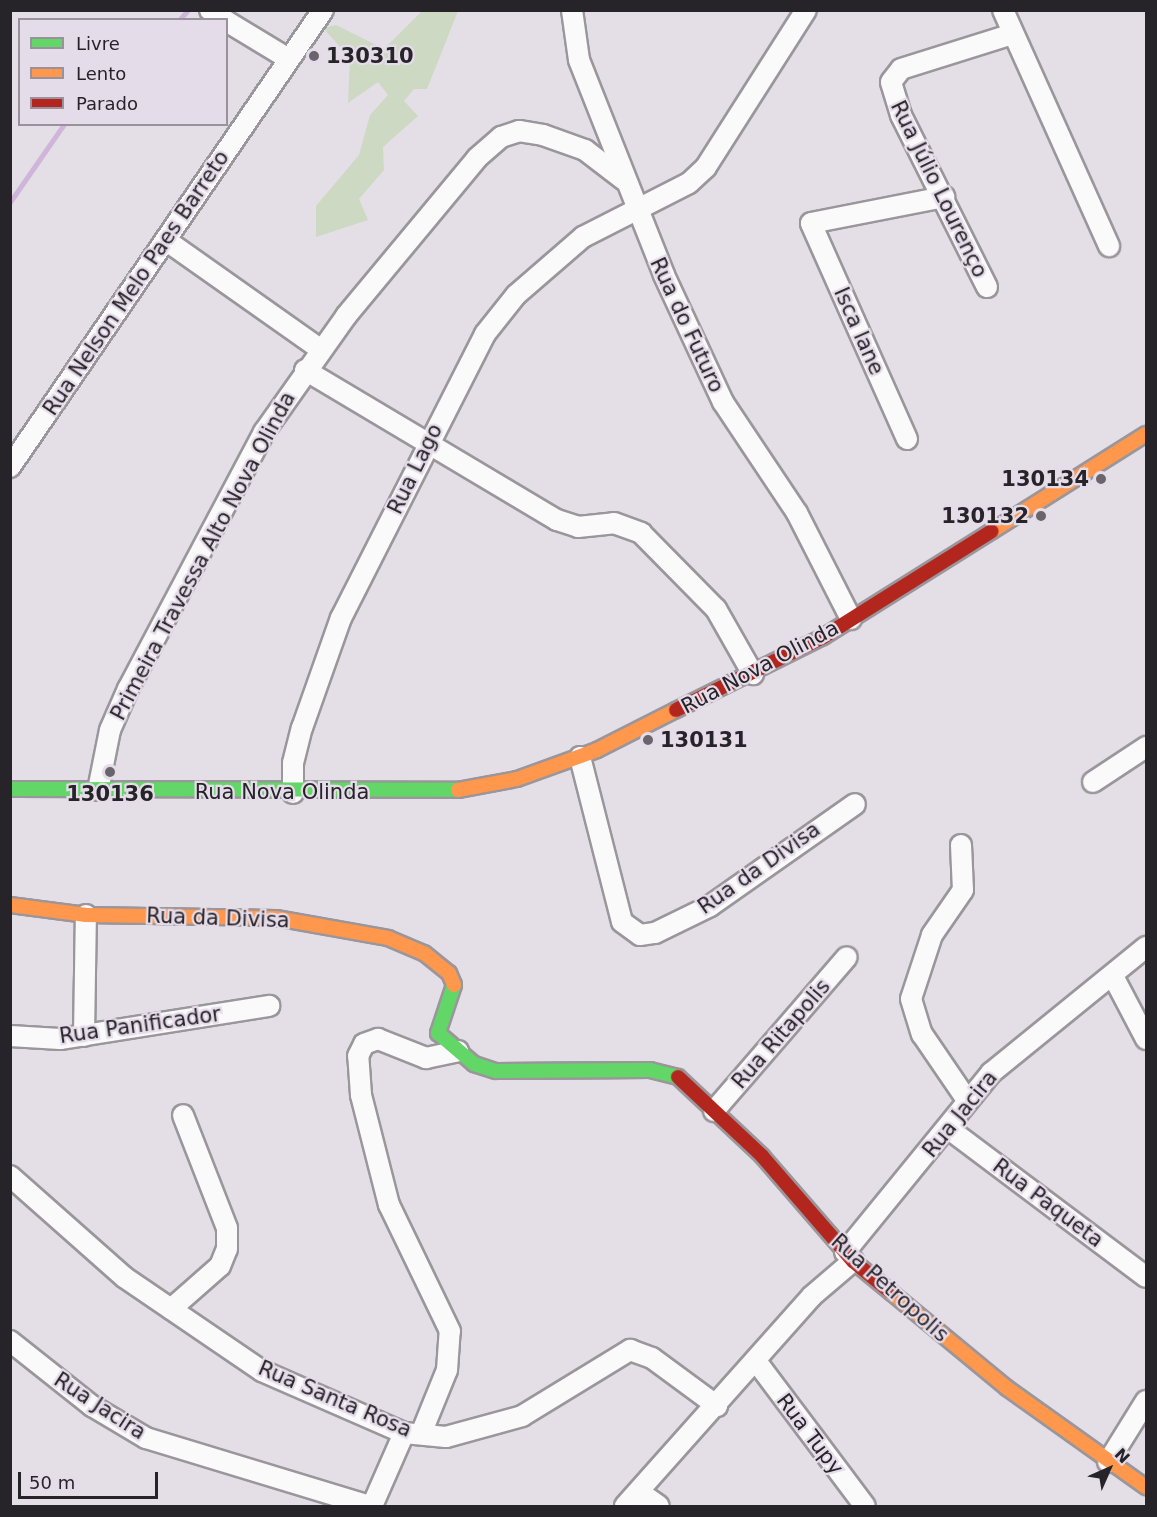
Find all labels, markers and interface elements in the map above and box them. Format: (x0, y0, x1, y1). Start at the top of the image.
legend (18, 18, 228, 126)
text: Livre (76, 33, 120, 54)
place label: 130310 (326, 43, 414, 69)
marker: 130310 (307, 49, 321, 63)
text: Lento (76, 63, 126, 84)
text: Parado (76, 93, 138, 114)
street label: Rua Júlio Lourenço (885, 97, 993, 281)
street label: Rua Nelson Melo Paes Barreto (38, 146, 234, 420)
street label: Rua do Futuro (645, 253, 729, 397)
street label: Isca lane (829, 283, 889, 379)
street label: Primeira Travessa Alto Nova Olinda (105, 387, 301, 725)
street label: Rua Lago (382, 420, 448, 518)
place label: 130134 (1001, 466, 1089, 492)
marker: 130134 (1094, 472, 1108, 486)
place label: 130132 (941, 503, 1029, 529)
marker: 130132 (1034, 509, 1048, 523)
street label: Rua Nova Olinda (677, 615, 843, 719)
place label: 130131 (660, 727, 748, 753)
marker: 130131 (641, 733, 655, 747)
marker: 130136 (103, 765, 117, 779)
street label: Rua Nova Olinda (195, 779, 369, 805)
place label: 130136 (66, 781, 154, 807)
street label: Rua da Divisa (693, 817, 825, 919)
street label: Rua da Divisa (146, 903, 290, 933)
street label: Rua Ritapolis (727, 974, 835, 1094)
street label: Rua Panificador (58, 1001, 222, 1049)
street label: Rua Jacira (917, 1065, 1003, 1163)
street label: Rua Paqueta (988, 1153, 1108, 1253)
street label: Rua Petropolis (826, 1229, 954, 1347)
street label: Rua Santa Rosa (255, 1355, 415, 1443)
street label: Rua Jacira (49, 1367, 151, 1445)
street label: Rua Tupy (771, 1388, 849, 1480)
north arrow (1079, 1439, 1139, 1499)
text: N (1111, 1444, 1134, 1467)
scale bar (21, 1460, 160, 1498)
text: 50 m (29, 1472, 75, 1493)

